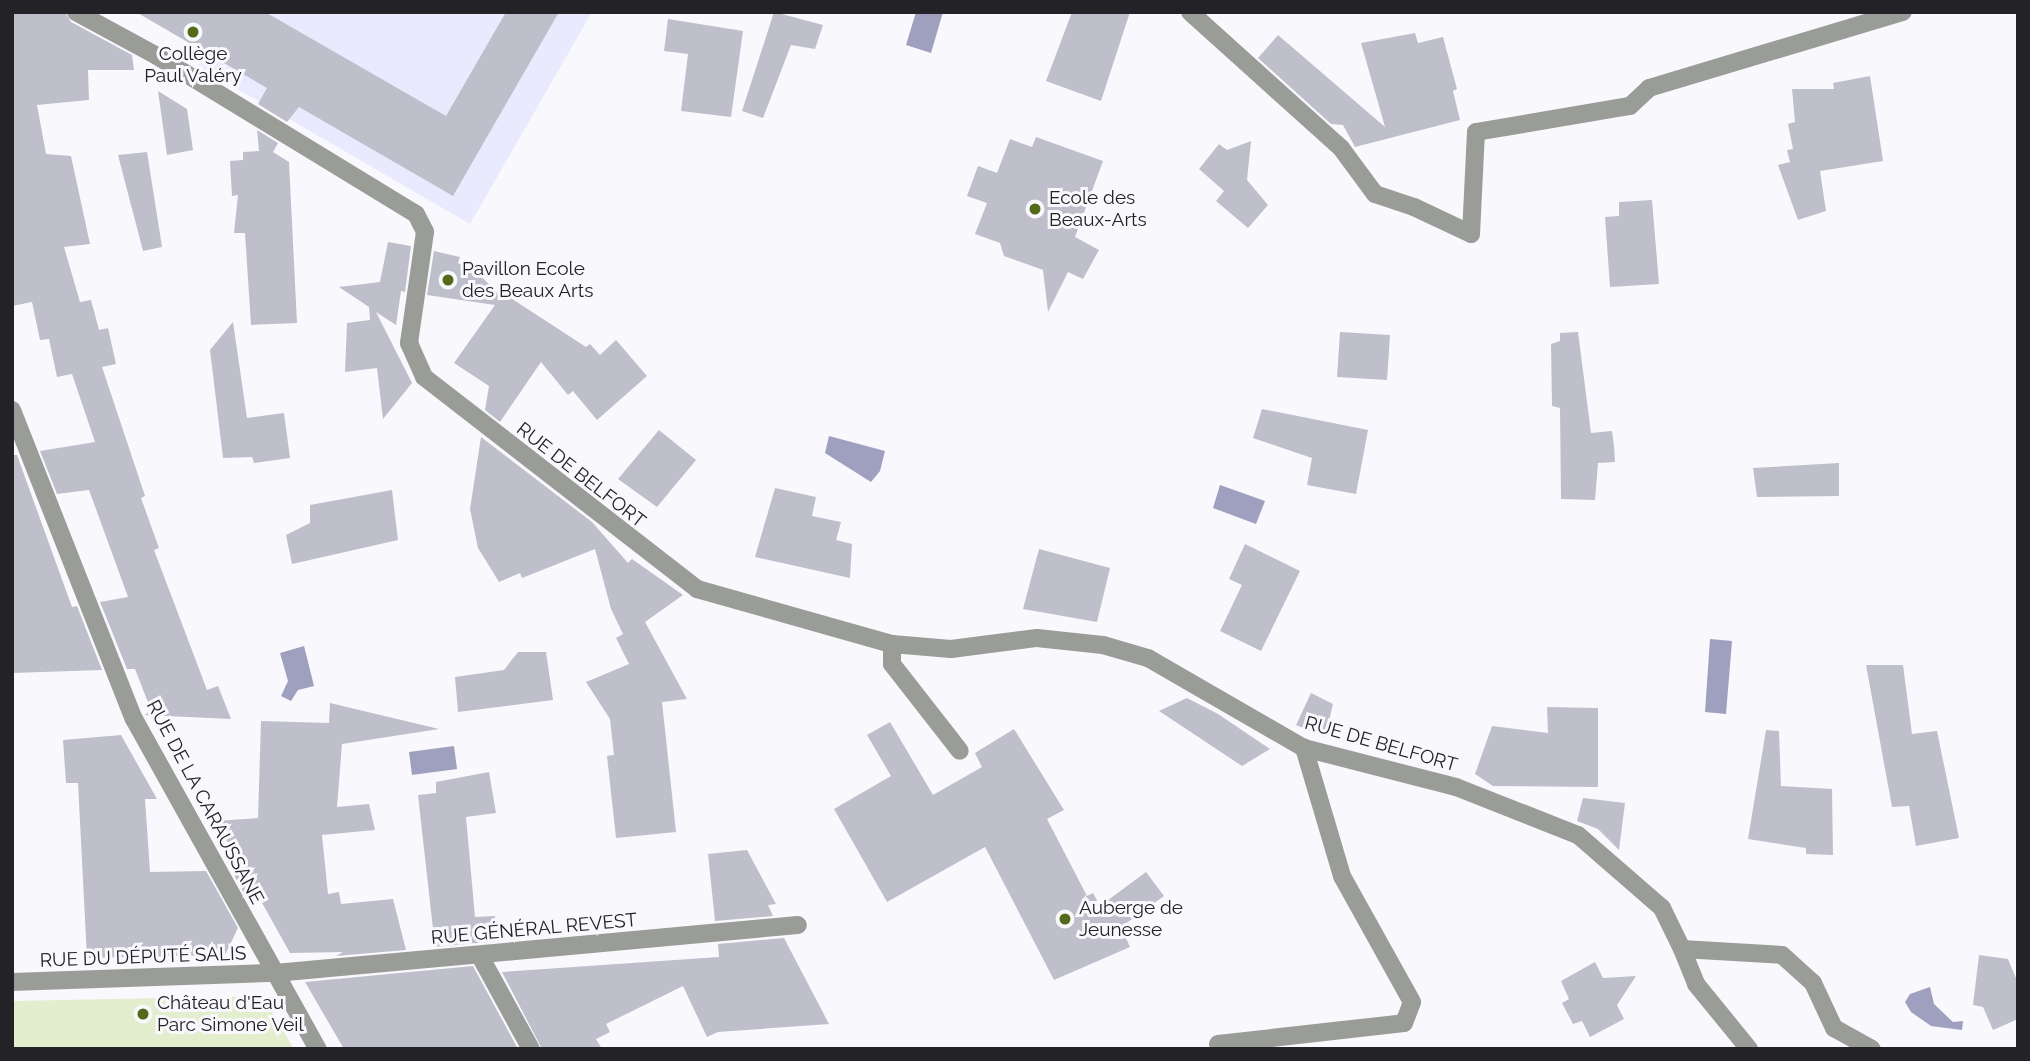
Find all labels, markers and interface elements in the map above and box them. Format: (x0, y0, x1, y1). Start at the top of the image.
marker: Collège Paul Valéry (185, 24, 201, 40)
place label: Collège Paul Valéry (144, 43, 242, 87)
place label: Ecole des Beaux-Arts (1049, 187, 1147, 231)
marker: Ecole des Beaux-Arts (1027, 201, 1043, 217)
place label: Pavillon Ecole des Beaux Arts (462, 258, 594, 302)
marker: Pavillon Ecole des Beaux Arts (440, 272, 456, 288)
street label: RUE DE BELFORT (512, 418, 650, 532)
street label: RUE DE LA CARAUSSANE (141, 696, 269, 908)
street label: RUE DE BELFORT (1302, 711, 1460, 777)
place label: Auberge de Jeunesse (1079, 897, 1183, 941)
street label: RUE GÉNÉRAL REVEST (430, 909, 638, 949)
marker: Auberge de Jeunesse (1057, 911, 1073, 927)
street label: RUE DU DÉPUTÉ SALIS (39, 942, 247, 972)
place label: Château d'Eau Parc Simone Veil (157, 992, 304, 1036)
marker: Château d'Eau Parc Simone Veil (135, 1006, 151, 1022)

